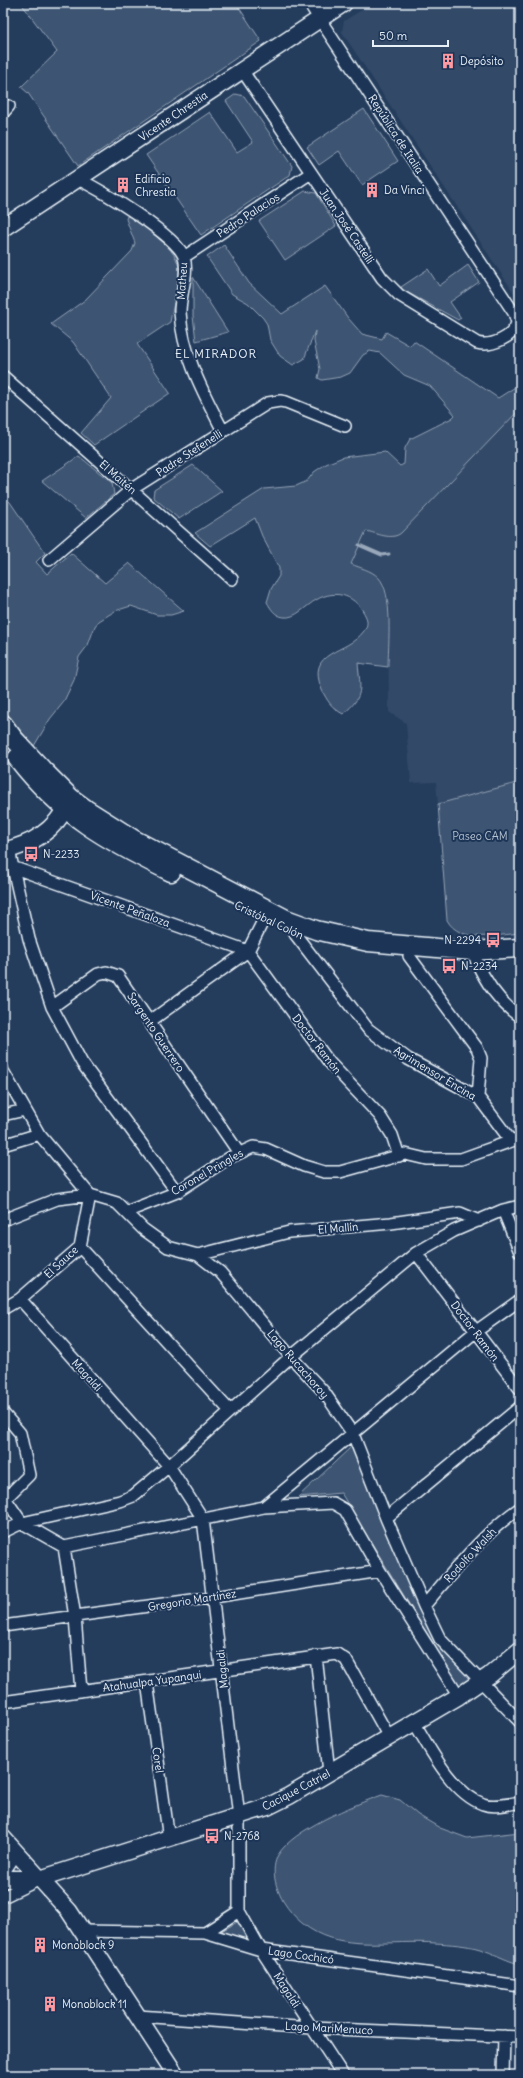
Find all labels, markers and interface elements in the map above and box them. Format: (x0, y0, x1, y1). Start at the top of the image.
scale bar (373, 22, 448, 48)
text: 50 m (379, 28, 408, 43)
building icon: Depósito (439, 52, 457, 70)
place label: Depósito (460, 54, 504, 68)
street label: Vicente Chrestia (136, 88, 210, 144)
street label: República de Italia (365, 92, 427, 176)
place label: Edificio Chrestia (135, 172, 176, 199)
building icon: Edificio Chrestia (114, 176, 132, 194)
building icon: Da Vinci (363, 181, 381, 199)
place label: Da Vinci (384, 183, 424, 197)
street label: Juan José Castelli (317, 186, 377, 266)
street label: Pedro Palacios (214, 189, 282, 241)
street label: Matheu (174, 261, 190, 300)
district label: EL MIRADOR (175, 346, 257, 361)
street label: Padre Stefenelli (153, 426, 225, 480)
street label: El Maitén (96, 457, 140, 497)
park label: Paseo CAM (452, 829, 508, 843)
bus stop icon: N-2233 (22, 845, 40, 863)
place label: N-2233 (43, 847, 80, 861)
street label: Vicente Peñaloza (88, 888, 172, 930)
street label: Cristóbal Colón (232, 898, 306, 942)
bus stop icon: N-2294 (484, 931, 502, 949)
place label: N-2294 (444, 933, 481, 947)
bus stop icon: N-2234 (440, 957, 458, 975)
place label: N-2234 (461, 959, 498, 973)
street label: Sargento Guerrero (124, 990, 188, 1074)
street label: Doctor Ramón (289, 1011, 345, 1077)
street label: Agrimensor Encina (391, 1043, 479, 1103)
street label: Coronel Pringles (169, 1146, 245, 1198)
street label: El Mallín (317, 1219, 359, 1237)
street label: El Sauce (41, 1243, 81, 1281)
street label: Doctor Ramón (448, 1298, 502, 1364)
street label: Lago Rucachoroy (264, 1327, 332, 1401)
street label: Magaldi (69, 1356, 105, 1394)
street label: Rodolfo Walsh (441, 1525, 499, 1585)
street label: Gregorio Martínez (147, 1586, 237, 1614)
street label: Magaldi (213, 1649, 231, 1689)
street label: Atahualpa Yupanqui (102, 1667, 202, 1695)
street label: Corel (149, 1746, 167, 1774)
street label: Cacique Catriel (260, 1766, 332, 1814)
bus stop icon: N-2768 (203, 1827, 221, 1845)
place label: N-2768 (224, 1829, 260, 1843)
building icon: Monoblock 9 (31, 1936, 49, 1954)
place label: Monoblock 9 (52, 1938, 114, 1952)
street label: Lago Cochicó (267, 1943, 335, 1967)
street label: Magaldi (271, 1970, 303, 2010)
building icon: Monoblock 11 (41, 1995, 59, 2013)
place label: Monoblock 11 (62, 1997, 127, 2011)
street label: Lago MariMenuco (285, 2019, 373, 2037)

